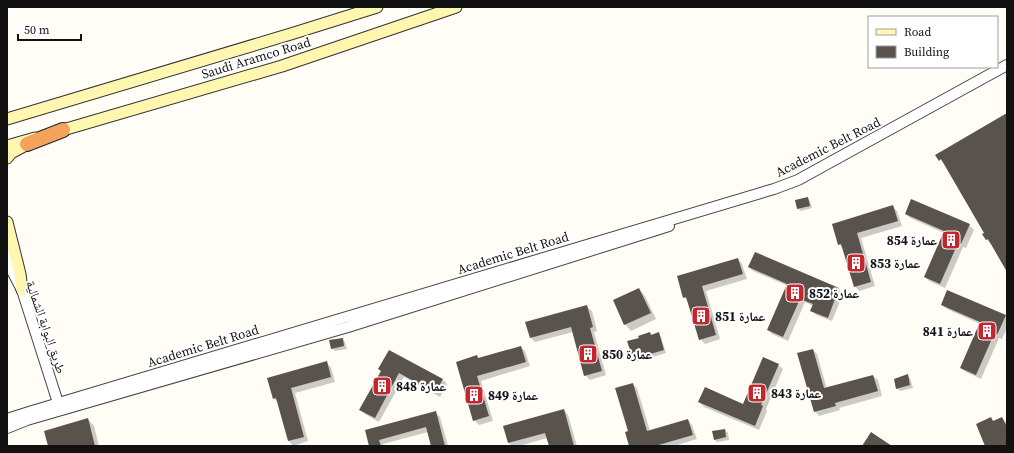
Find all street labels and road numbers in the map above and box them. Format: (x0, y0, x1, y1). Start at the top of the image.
street label: Saudi Aramco Road (199, 33, 313, 83)
street label: Academic Belt Road (773, 113, 884, 181)
street label: Academic Belt Road (455, 228, 571, 278)
street label: طريق البوابة الشمالية (22, 278, 70, 376)
street label: Academic Belt Road (145, 321, 261, 371)

